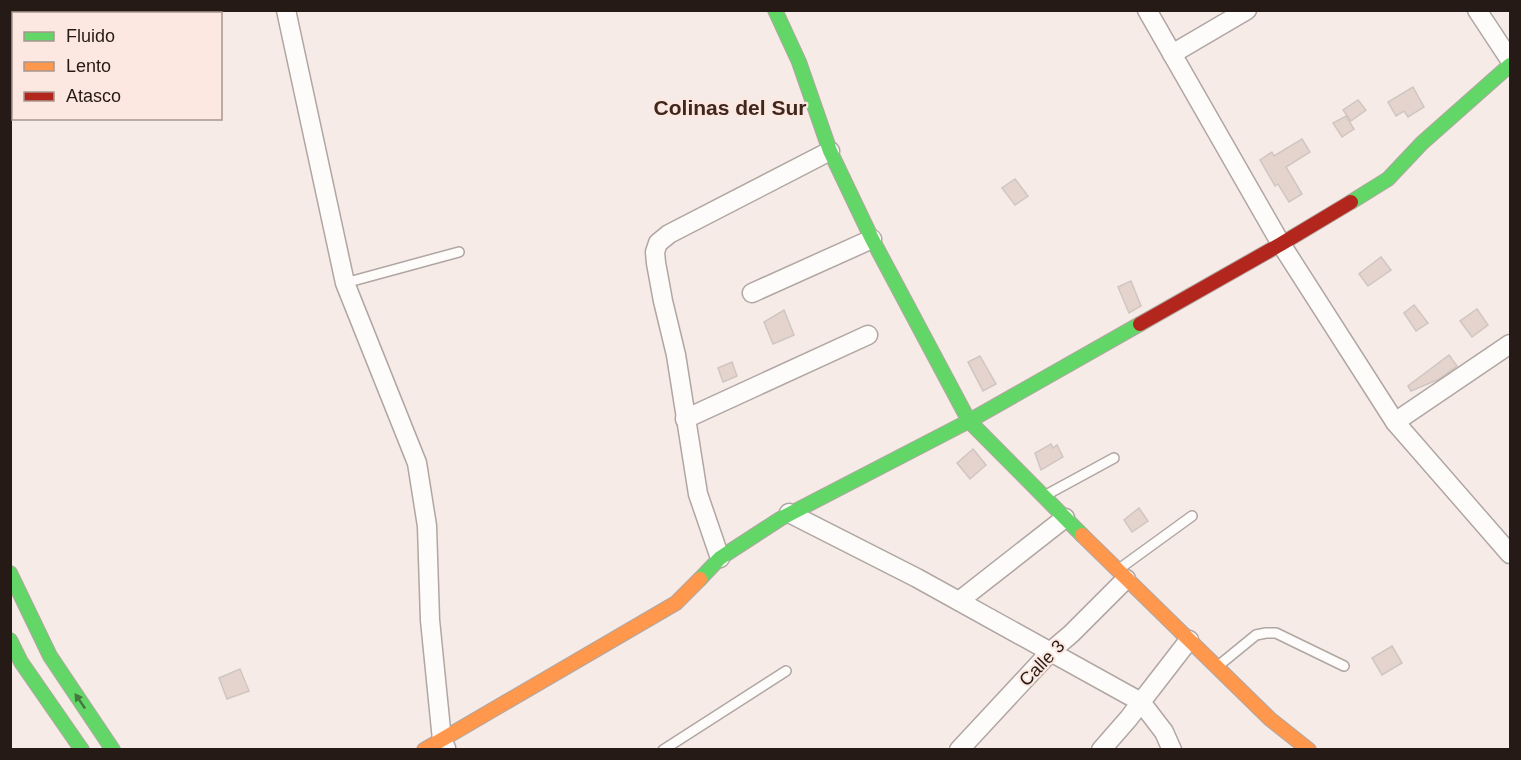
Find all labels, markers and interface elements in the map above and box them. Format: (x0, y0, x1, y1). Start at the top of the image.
legend (12, 12, 222, 120)
text: Fluido (66, 26, 115, 46)
text: Lento (66, 56, 111, 76)
text: Atasco (66, 86, 121, 106)
district label: Colinas del Sur (654, 96, 806, 119)
street label: Calle 3 (1015, 636, 1069, 690)
one-way arrow (75, 693, 86, 709)

